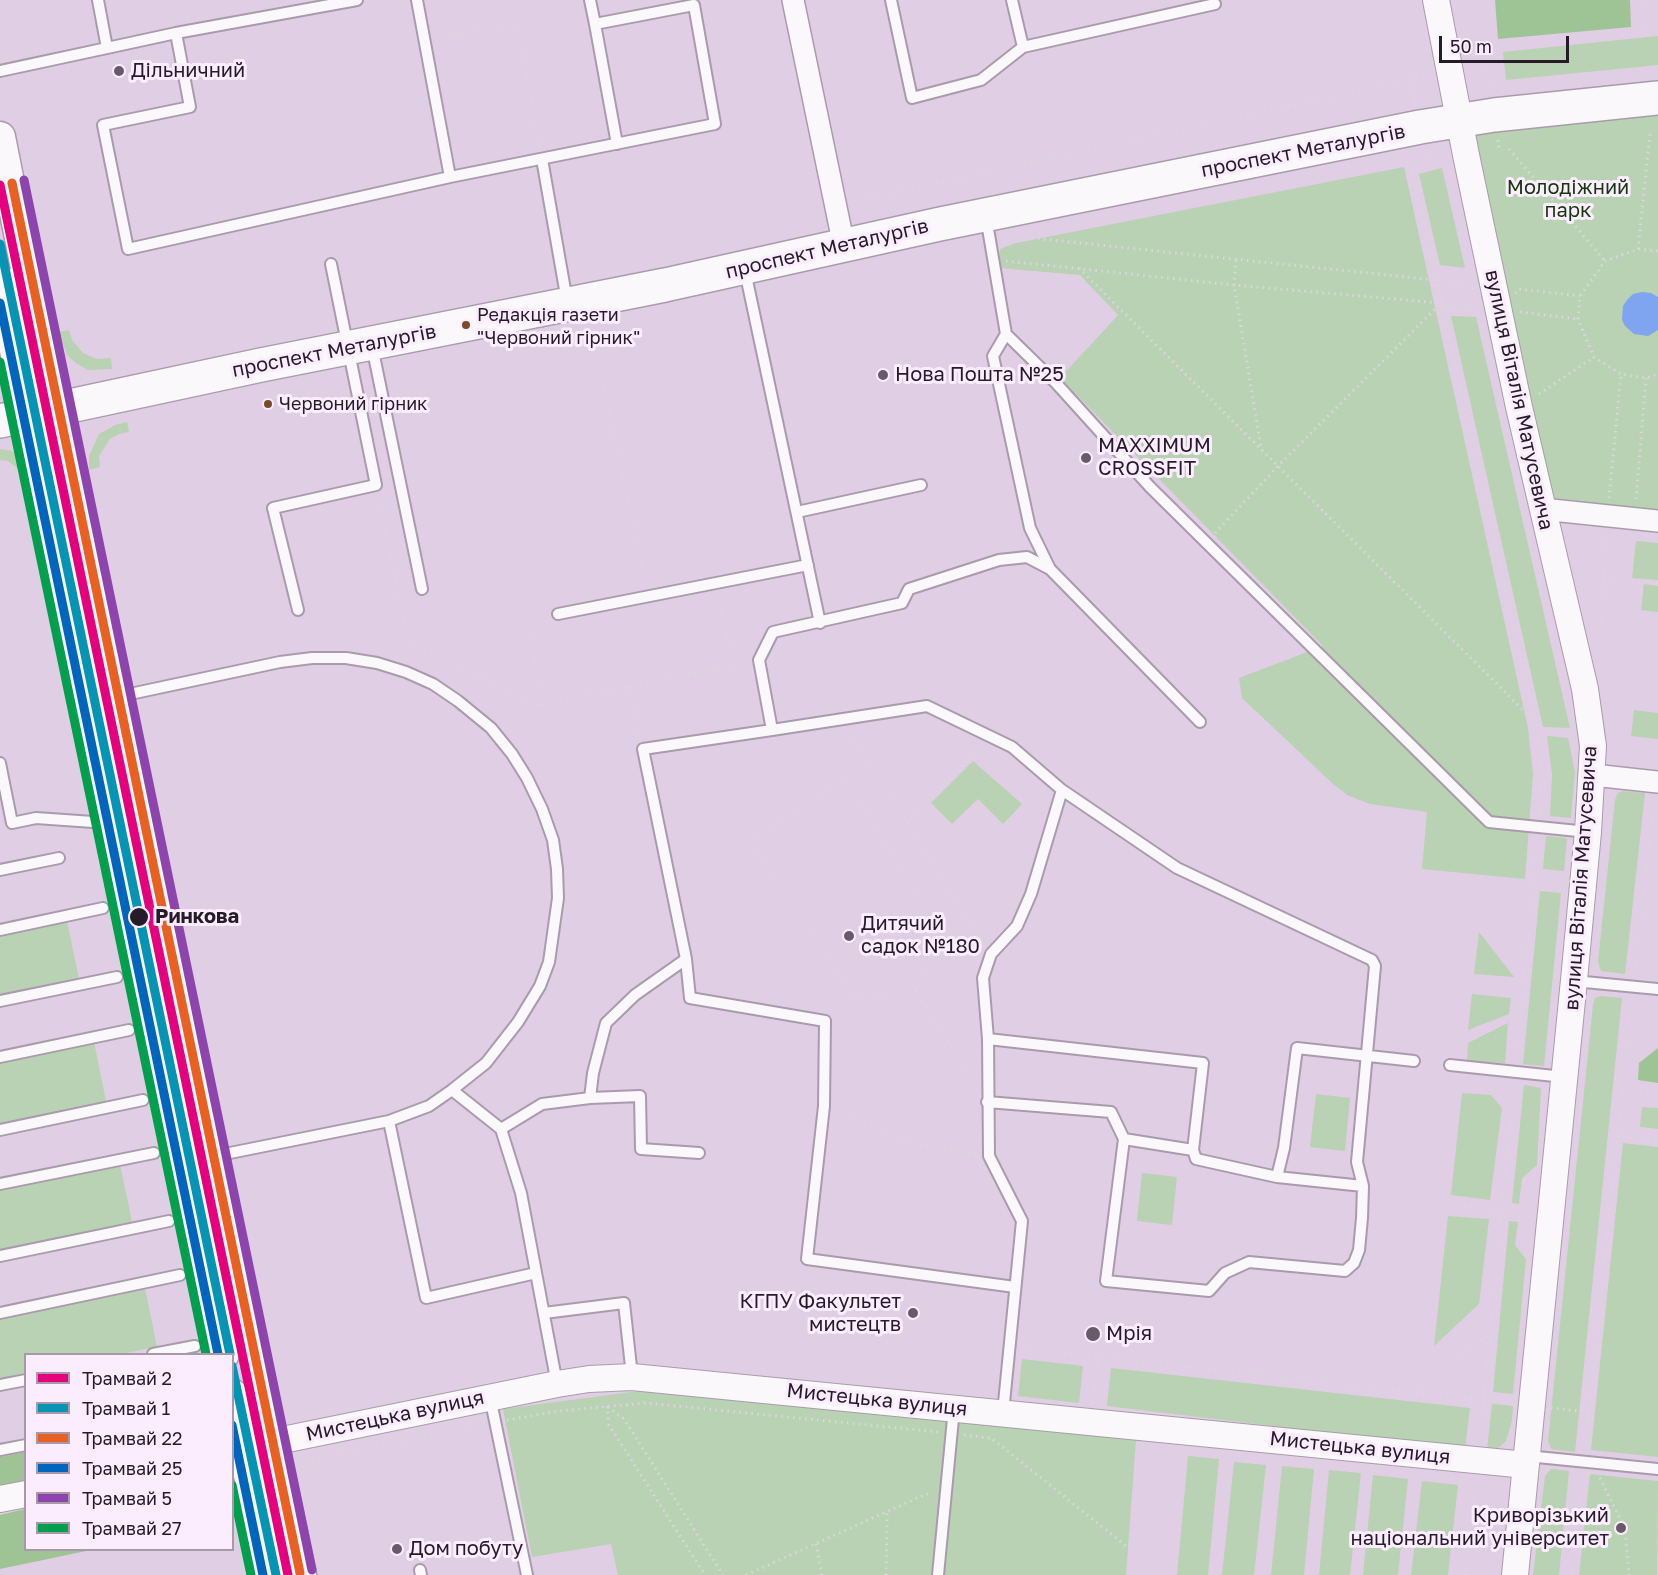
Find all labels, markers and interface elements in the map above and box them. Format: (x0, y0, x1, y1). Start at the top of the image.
scale bar (1442, 24, 1572, 62)
text: 50 m (1450, 35, 1492, 57)
place label: Дільничний (131, 59, 245, 83)
marker: Дільничний (112, 64, 126, 78)
street label: проспект Металургів (1199, 119, 1407, 183)
park label: Молодіжний парк (1507, 176, 1629, 223)
street label: проспект Металургів (723, 214, 931, 284)
street label: вулиця Віталія Матусевича (1480, 268, 1558, 532)
place label: Редакція газети "Червоний гірник" (477, 304, 640, 346)
street label: проспект Металургів (230, 319, 438, 383)
marker: Редакція газети "Червоний гірник" (460, 319, 472, 331)
place label: Нова Пошта №25 (895, 363, 1064, 387)
marker: Нова Пошта №25 (876, 368, 890, 382)
place label: Червоний гірник (279, 393, 427, 415)
marker: Червоний гірник (262, 398, 274, 410)
place label: MAXXIMUM CROSSFIT (1098, 434, 1211, 481)
marker: MAXXIMUM CROSSFIT (1079, 451, 1093, 465)
street label: вулиця Віталія Матусевича (1560, 745, 1602, 1011)
place label: Ринкова (155, 905, 239, 929)
marker: Ринкова (128, 906, 150, 928)
place label: Дитячий садок №180 (861, 912, 980, 959)
marker: Дитячий садок №180 (842, 929, 856, 943)
place label: КГПУ Факультет мистецтв (739, 1290, 901, 1337)
marker: КГПУ Факультет мистецтв (906, 1306, 920, 1320)
place label: Мрія (1106, 1322, 1152, 1346)
marker: Мрія (1084, 1325, 1102, 1343)
legend (24, 1353, 234, 1551)
text: Трамвай 2 (82, 1367, 172, 1389)
street label: Мистецька вулиця (785, 1379, 969, 1421)
street label: Мистецька вулиця (304, 1385, 486, 1447)
text: Трамвай 1 (82, 1397, 170, 1419)
text: Трамвай 22 (82, 1427, 182, 1449)
street label: Мистецька вулиця (1268, 1427, 1452, 1469)
text: Трамвай 25 (82, 1457, 182, 1479)
text: Трамвай 5 (82, 1487, 172, 1509)
place label: Криворізький національний університет (1351, 1504, 1609, 1551)
text: Трамвай 27 (82, 1517, 182, 1539)
marker: Криворізький національний університет (1614, 1521, 1628, 1535)
place label: Дом побуту (409, 1537, 523, 1561)
marker: Дом побуту (390, 1542, 404, 1556)

